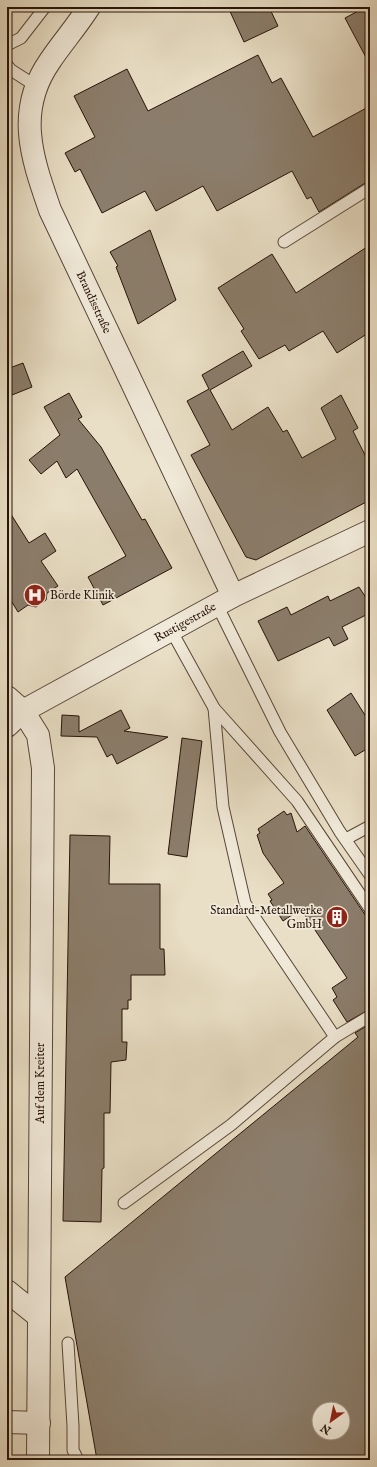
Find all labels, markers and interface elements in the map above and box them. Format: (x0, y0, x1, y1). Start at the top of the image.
street label: Brandisstraße (73, 269, 115, 336)
hospital icon: Börde Klinik (22, 582, 48, 608)
place label: Börde Klinik (50, 588, 115, 603)
street label: Rustigestraße (152, 599, 219, 646)
place label: Standard-Metallwerke GmbH (210, 903, 322, 932)
building icon: Standard-Metallwerke GmbH (324, 904, 350, 930)
street label: Auf dem Kreiter (33, 1042, 48, 1124)
north arrow (311, 1401, 351, 1441)
text: N (318, 1420, 335, 1438)

